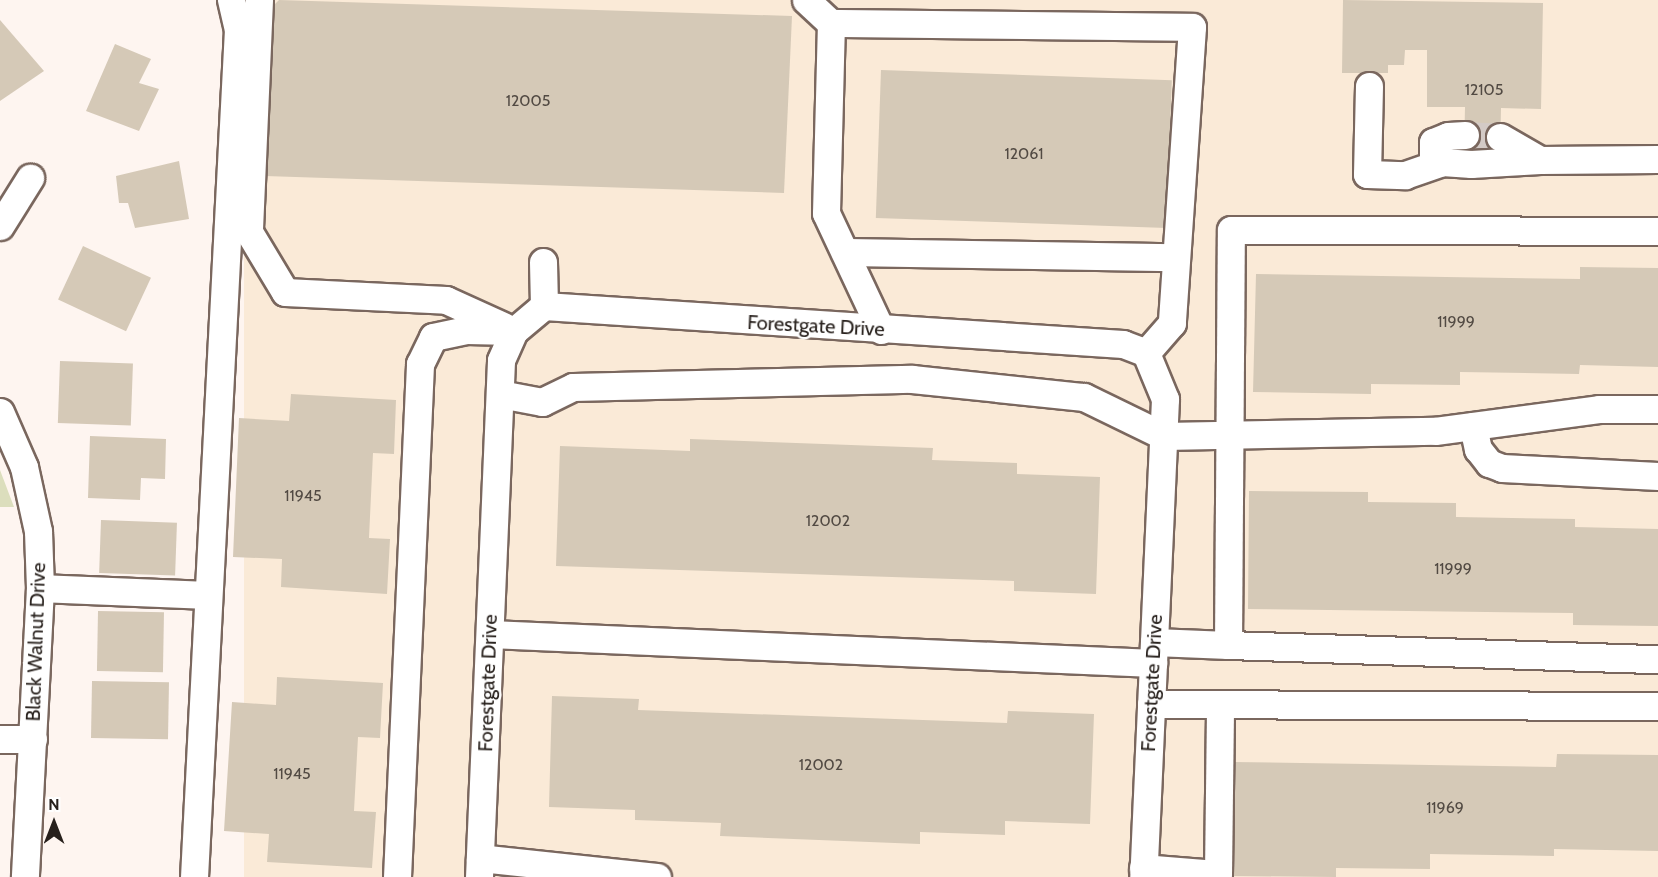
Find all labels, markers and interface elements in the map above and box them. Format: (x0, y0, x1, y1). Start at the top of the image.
house number: 12105 (1465, 80, 1503, 100)
house number: 12005 (506, 91, 550, 111)
house number: 12061 (1005, 144, 1043, 164)
street label: Forestgate Drive (747, 310, 885, 342)
house number: 11999 (1437, 312, 1475, 332)
house number: 11945 (284, 486, 322, 506)
house number: 12002 (806, 511, 850, 531)
house number: 11999 (1434, 559, 1472, 579)
street label: Black Walnut Drive (21, 562, 51, 722)
street label: Forestgate Drive (474, 614, 502, 752)
street label: Forestgate Drive (1136, 614, 1168, 752)
house number: 12002 (799, 755, 843, 775)
house number: 11945 (273, 764, 311, 784)
north arrow (24, 793, 84, 853)
text: N (48, 795, 60, 814)
house number: 11969 (1426, 798, 1464, 818)

